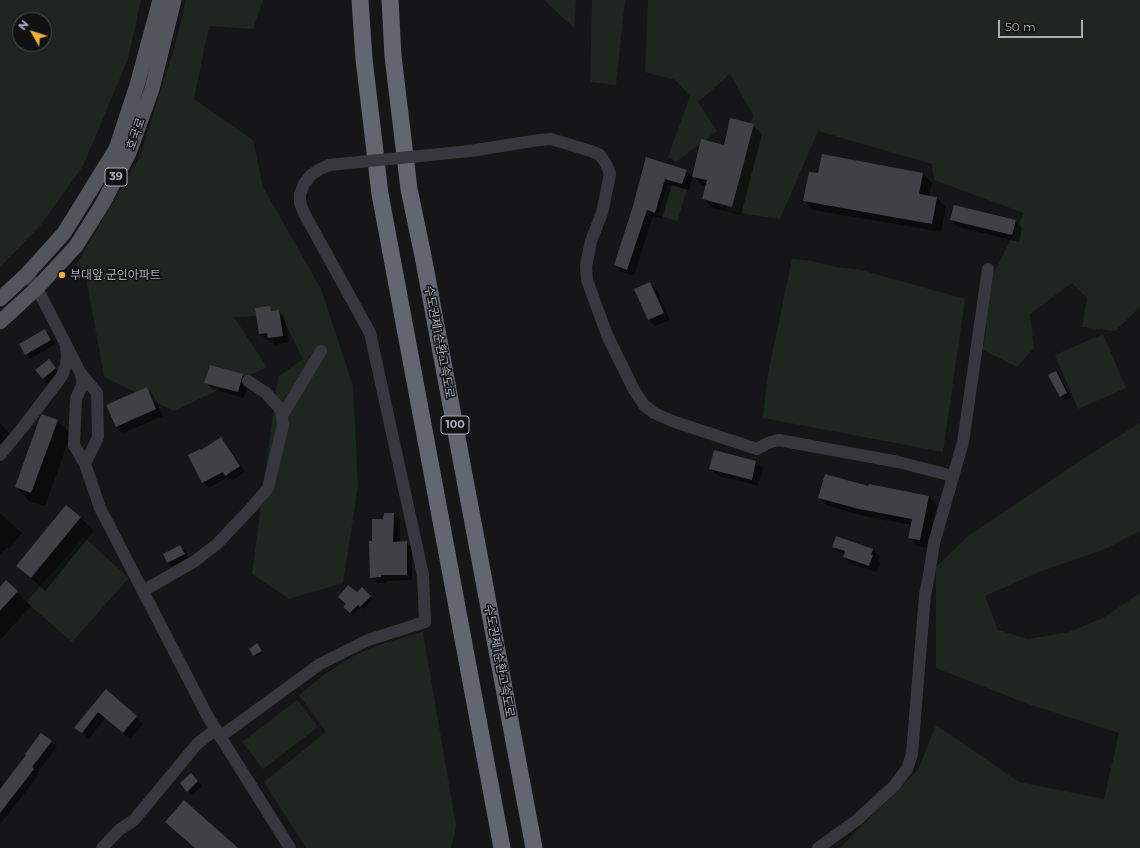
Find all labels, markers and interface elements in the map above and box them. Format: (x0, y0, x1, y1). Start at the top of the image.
north arrow (12, 12, 52, 52)
scale bar (1000, 12, 1085, 38)
text: N (15, 17, 32, 33)
text: 50 m (1005, 19, 1036, 34)
street label: 호국로 (124, 116, 148, 152)
road number: 39 (105, 168, 127, 186)
place label: 부대앞.군인아파트 (70, 268, 161, 282)
marker: 부대앞.군인아파트 (57, 270, 67, 280)
street label: 수도권제1순환고속도로 (421, 284, 457, 400)
road number: 100 (441, 416, 469, 434)
street label: 수도권제1순환고속도로 (481, 603, 517, 719)

